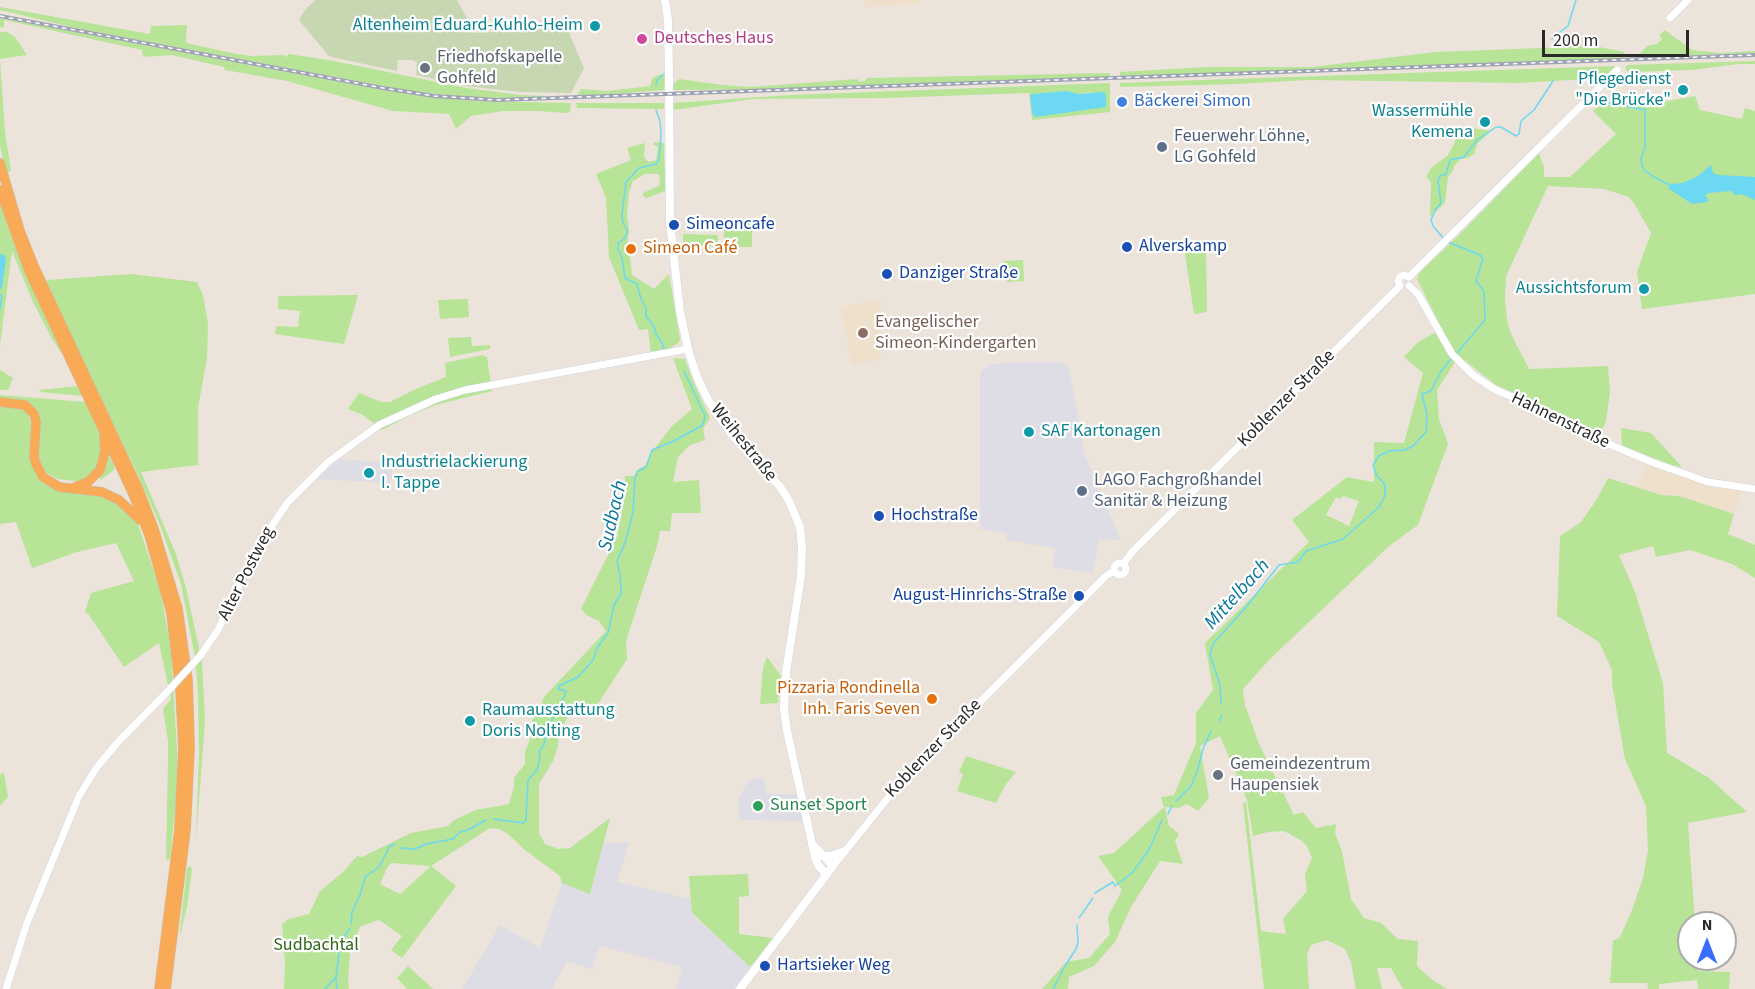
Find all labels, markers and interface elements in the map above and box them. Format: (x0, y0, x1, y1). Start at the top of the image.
place label: Altenheim Eduard-Kuhlo-Heim (353, 15, 583, 37)
scale bar (1545, 18, 1692, 56)
marker: Altenheim Eduard-Kuhlo-Heim (588, 19, 602, 33)
place label: Deutsches Haus (654, 28, 773, 50)
text: 200 m (1553, 28, 1598, 53)
marker: Deutsches Haus (635, 32, 649, 46)
place label: Friedhofskapelle Gohfeld (437, 47, 562, 90)
marker: Friedhofskapelle Gohfeld (418, 61, 432, 75)
place label: Pflegedienst "Die Brücke" (1575, 69, 1671, 112)
marker: Pflegedienst "Die Brücke" (1676, 83, 1690, 97)
place label: Bäckerei Simon (1134, 91, 1251, 113)
marker: Bäckerei Simon (1115, 95, 1129, 109)
place label: Wassermühle Kemena (1372, 101, 1473, 144)
marker: Wassermühle Kemena (1478, 115, 1492, 129)
place label: Feuerwehr Löhne, LG Gohfeld (1174, 126, 1310, 168)
marker: Feuerwehr Löhne, LG Gohfeld (1155, 140, 1169, 154)
place label: Simeoncafe (686, 214, 775, 236)
marker: Simeoncafe (667, 218, 681, 232)
place label: Alverskamp (1139, 236, 1227, 258)
place label: Simeon Café (643, 238, 737, 260)
marker: Alverskamp (1120, 240, 1134, 254)
marker: Simeon Café (624, 242, 638, 256)
place label: Danziger Straße (899, 263, 1018, 285)
marker: Danziger Straße (880, 267, 894, 281)
place label: Aussichtsforum (1516, 278, 1632, 300)
marker: Aussichtsforum (1637, 282, 1651, 296)
place label: Evangelischer Simeon-Kindergarten (875, 312, 1036, 354)
marker: Evangelischer Simeon-Kindergarten (856, 326, 870, 340)
street label: Koblenzer Straße (1234, 346, 1340, 452)
street label: Hahnenstraße (1507, 388, 1613, 454)
street label: Weihestraße (705, 400, 781, 486)
place label: SAF Kartonagen (1041, 421, 1161, 443)
marker: SAF Kartonagen (1022, 425, 1036, 439)
place label: Industrielackierung I. Tappe (381, 452, 527, 494)
marker: Industrielackierung I. Tappe (362, 466, 376, 480)
place label: LAGO Fachgroßhandel Sanitär & Heizung (1094, 470, 1262, 512)
water label: Sudbach (594, 478, 634, 554)
marker: LAGO Fachgroßhandel Sanitär & Heizung (1075, 484, 1089, 498)
place label: Hochstraße (891, 505, 978, 527)
marker: Hochstraße (872, 509, 886, 523)
street label: Alter Postweg (214, 523, 280, 625)
water label: Mittelbach (1200, 555, 1276, 635)
place label: August-Hinrichs-Straße (893, 585, 1067, 607)
marker: August-Hinrichs-Straße (1072, 589, 1086, 603)
place label: Pizzaria Rondinella Inh. Faris Seven (777, 678, 920, 720)
marker: Pizzaria Rondinella Inh. Faris Seven (925, 692, 939, 706)
street label: Koblenzer Straße (881, 695, 987, 803)
place label: Raumausstattung Doris Nolting (482, 700, 615, 742)
marker: Raumausstattung Doris Nolting (463, 714, 477, 728)
place label: Gemeindezentrum Haupensiek (1230, 754, 1370, 796)
marker: Gemeindezentrum Haupensiek (1211, 768, 1225, 782)
place label: Sunset Sport (770, 795, 867, 817)
marker: Sunset Sport (751, 799, 765, 813)
north arrow (1677, 911, 1737, 971)
text: N (1702, 914, 1712, 936)
park label: Sudbachtal (273, 935, 359, 957)
place label: Hartsieker Weg (777, 955, 890, 977)
marker: Hartsieker Weg (758, 959, 772, 973)

